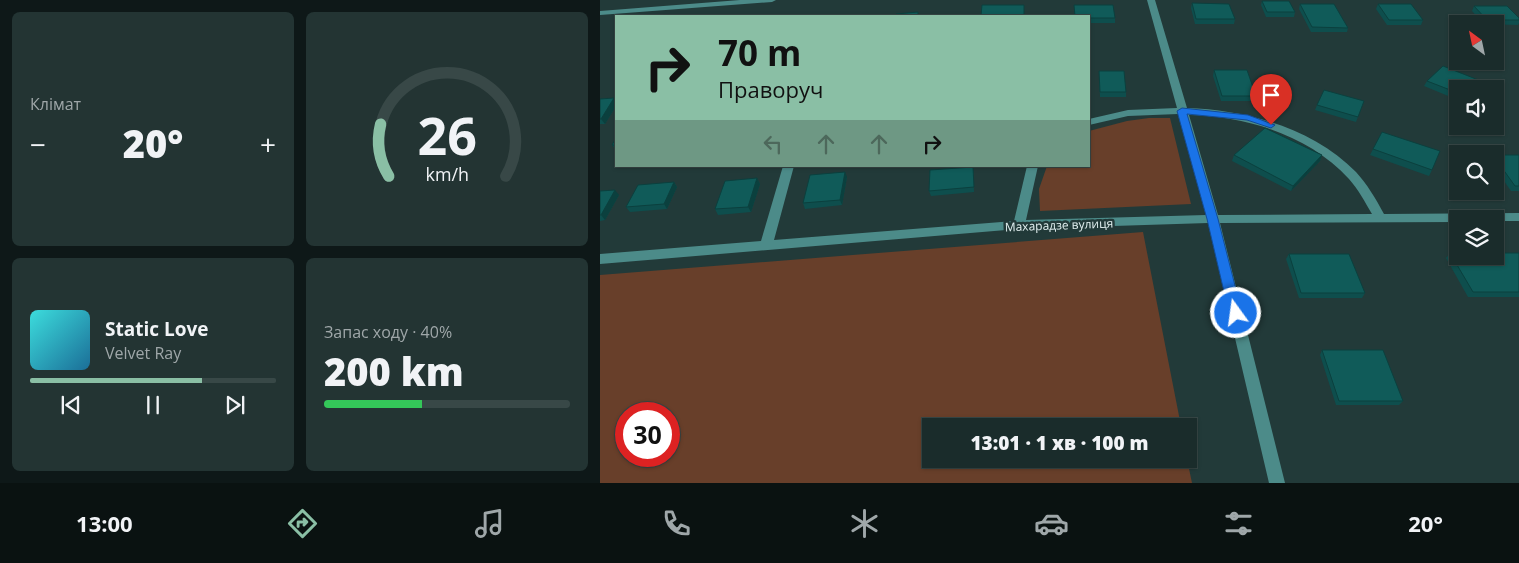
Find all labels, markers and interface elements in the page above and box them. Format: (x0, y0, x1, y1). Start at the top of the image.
north arrow (1449, 15, 1504, 70)
map controls (1449, 15, 1504, 265)
text: 70 m (718, 29, 801, 76)
icon: right (635, 35, 700, 100)
text: Праворуч (718, 74, 823, 104)
pin (1250, 74, 1292, 125)
button: sound (1449, 80, 1504, 135)
icon: arrive (1257, 81, 1285, 109)
text: Клімат (30, 93, 81, 115)
text: 26 (417, 99, 477, 170)
text: 20° (123, 117, 183, 169)
text: − (30, 125, 46, 163)
text: + (260, 125, 276, 163)
icon: left (759, 130, 787, 158)
icon: ahead (812, 130, 840, 158)
icon: ahead (865, 130, 893, 158)
icon: right (918, 130, 946, 158)
button: search (1449, 145, 1504, 200)
text: km/h (425, 162, 469, 186)
button: layers (1449, 210, 1504, 265)
street label: Махарадзе вулиця (1004, 215, 1114, 235)
position arrow (1209, 286, 1261, 338)
text: Static Love (105, 316, 208, 342)
text: Запас ходу · 40% (324, 321, 452, 343)
text: Velvet Ray (105, 342, 181, 364)
text: 200 km (324, 345, 464, 397)
icon: previous (57, 391, 85, 419)
icon: pause (139, 391, 167, 419)
icon: next (221, 391, 249, 419)
speed limit sign: 30 (615, 402, 680, 467)
text: 13:01 · 1 хв · 100 m (970, 430, 1149, 456)
icon: directions (285, 506, 320, 541)
icon: music (472, 506, 507, 541)
icon: phone (659, 506, 694, 541)
icon: climate (847, 506, 882, 541)
icon: car (1034, 506, 1069, 541)
icon: filters (1221, 506, 1256, 541)
text: 13:00 (76, 508, 133, 538)
text: 20° (1408, 508, 1443, 538)

